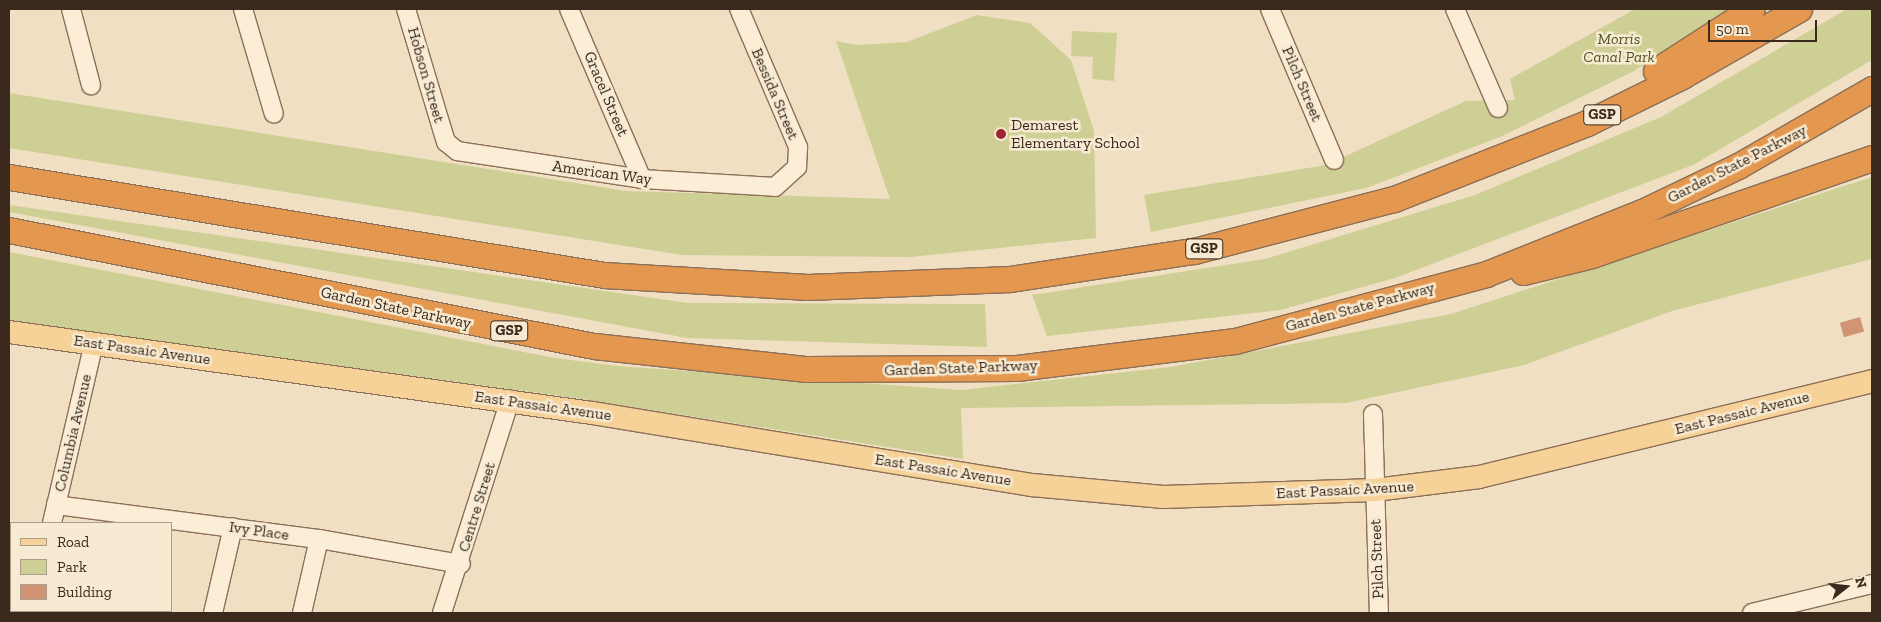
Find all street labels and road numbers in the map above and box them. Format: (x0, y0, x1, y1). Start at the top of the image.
street label: Hobson Street (403, 25, 449, 125)
street label: Pilch Street (1278, 43, 1326, 125)
street label: Bessida Street (747, 45, 803, 143)
street label: Gracel Street (579, 49, 633, 139)
road number: GSP (1582, 102, 1622, 128)
street label: Garden State Parkway (1664, 121, 1810, 207)
street label: American Way (551, 156, 653, 190)
road number: GSP (1184, 236, 1224, 262)
street label: Garden State Parkway (1283, 278, 1437, 336)
street label: Garden State Parkway (319, 283, 473, 333)
road number: GSP (489, 318, 529, 344)
street label: East Passaic Avenue (72, 331, 212, 369)
street label: Garden State Parkway (884, 356, 1038, 380)
street label: Columbia Avenue (50, 372, 96, 494)
street label: East Passaic Avenue (473, 387, 613, 425)
street label: East Passaic Avenue (1673, 387, 1811, 439)
street label: East Passaic Avenue (873, 450, 1013, 490)
street label: Centre Street (454, 460, 500, 554)
street label: East Passaic Avenue (1275, 477, 1415, 503)
street label: Ivy Place (228, 517, 290, 545)
street label: Pilch Street (1366, 519, 1388, 599)

